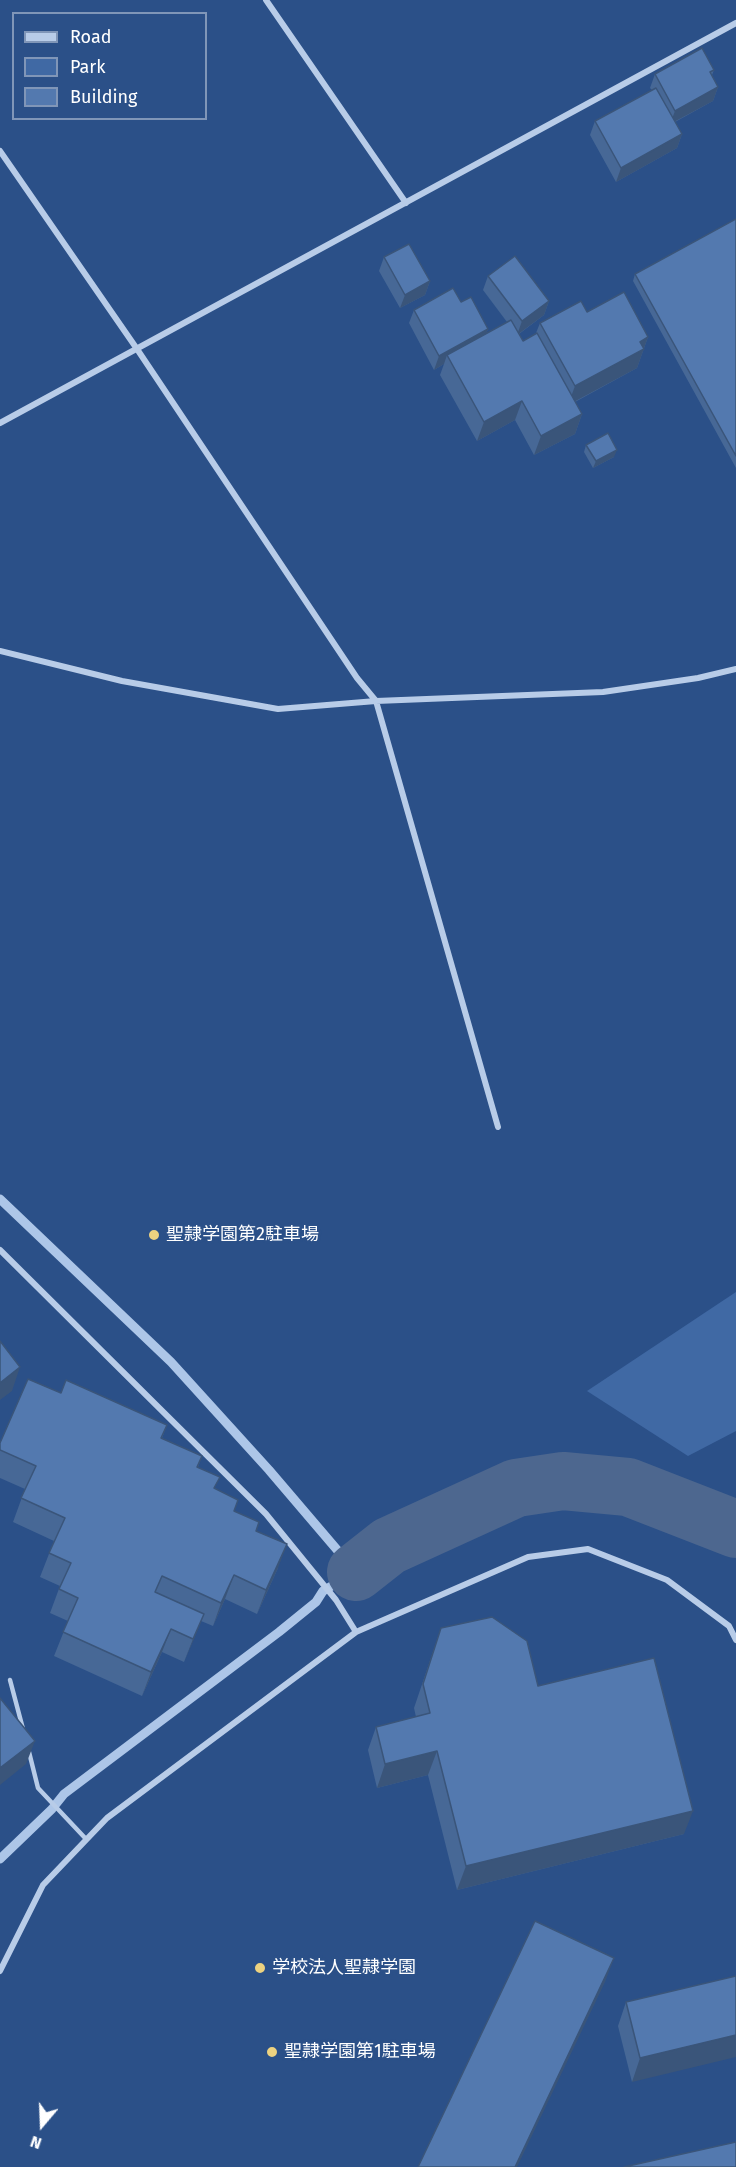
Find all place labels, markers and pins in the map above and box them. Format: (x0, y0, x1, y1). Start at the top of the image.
place label: 聖隷学園第2駐車場 (166, 1224, 319, 1246)
marker: 聖隷学園第2駐車場 (147, 1228, 161, 1242)
place label: 学校法人聖隷学園 (272, 1957, 416, 1979)
marker: 学校法人聖隷学園 (253, 1961, 267, 1975)
place label: 聖隷学園第1駐車場 (284, 2041, 436, 2063)
marker: 聖隷学園第1駐車場 (265, 2045, 279, 2059)

